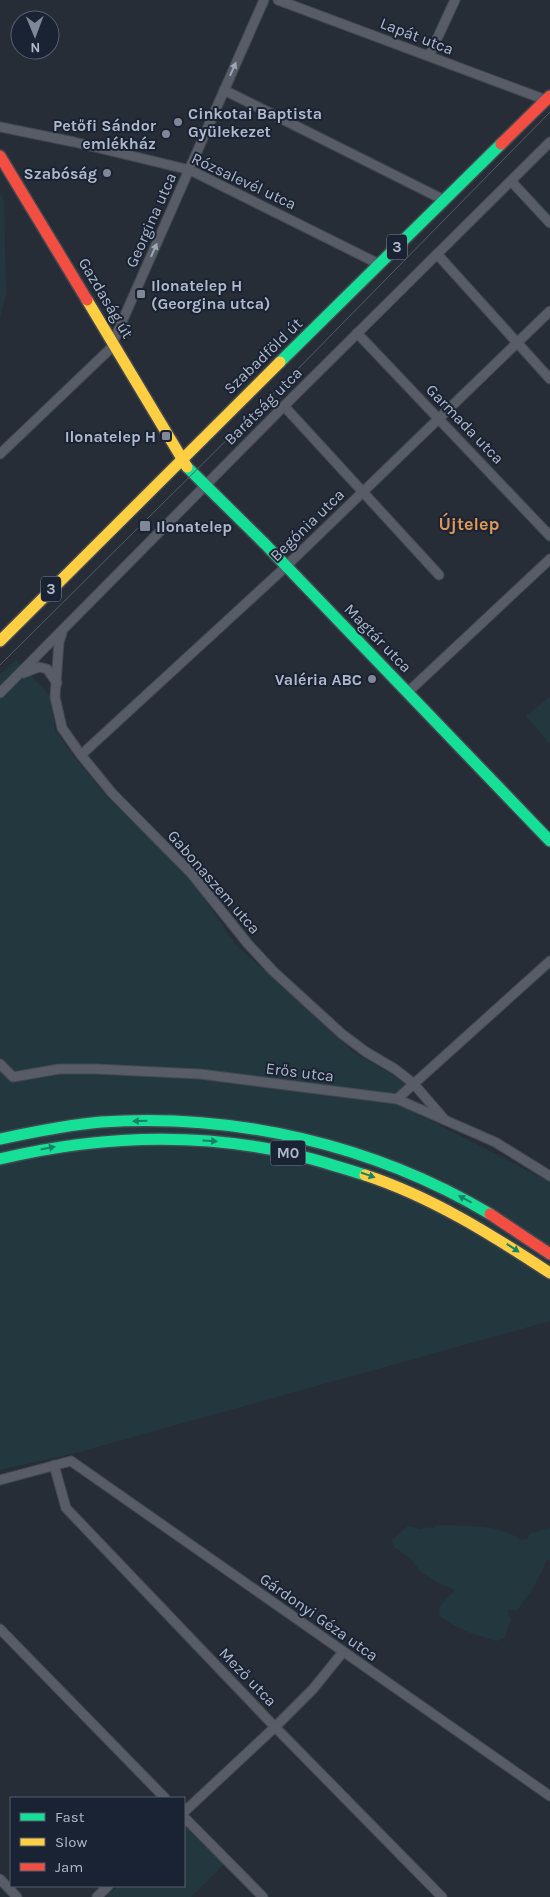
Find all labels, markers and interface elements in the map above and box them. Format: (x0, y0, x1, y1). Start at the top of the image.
north arrow (10, 10, 60, 60)
street label: Lapát utca (378, 13, 456, 59)
text: N (30, 39, 40, 56)
one-way arrow (230, 62, 238, 76)
place label: Cinkotai Baptista Gyülekezet (188, 104, 322, 141)
place label: Petőfi Sándor emlékház (53, 116, 157, 153)
marker: Cinkotai Baptista Gyülekezet (172, 116, 184, 128)
marker: Petőfi Sándor emlékház (160, 128, 172, 140)
street label: Rózsalevél utca (189, 148, 299, 214)
place label: Szabóság (24, 164, 97, 183)
marker: Szabóság (101, 167, 113, 179)
street label: Georgina utca (122, 170, 180, 270)
road number: 3 (387, 234, 407, 260)
one-way arrow (151, 243, 159, 257)
street label: Gazdaság út (74, 254, 138, 342)
place label: Ilonatelep H (Georgina utca) (151, 276, 270, 313)
marker: Ilonatelep H (Georgina utca) (135, 288, 147, 300)
street label: Szabadföld út (220, 314, 306, 398)
street label: Barátság utca (220, 363, 306, 449)
street label: Garmada utca (422, 380, 508, 468)
place label: Ilonatelep H (65, 427, 156, 446)
marker: Ilonatelep H (160, 430, 172, 442)
street label: Begónia utca (266, 485, 348, 565)
district label: Újtelep (438, 512, 500, 535)
place label: Ilonatelep (156, 517, 232, 536)
marker: Ilonatelep (138, 519, 152, 533)
road number: 3 (41, 576, 61, 602)
street label: Magtár utca (340, 600, 416, 676)
place label: Valéria ABC (275, 670, 362, 689)
marker: Valéria ABC (366, 673, 378, 685)
street label: Gabonaszem utca (164, 826, 264, 938)
street label: Erős utca (265, 1058, 335, 1086)
one-way arrow (132, 1117, 148, 1125)
one-way arrow (202, 1138, 218, 1146)
road number: M0 (270, 1140, 306, 1166)
one-way arrow (40, 1144, 56, 1152)
one-way arrow (361, 1171, 376, 1179)
one-way arrow (458, 1195, 472, 1203)
one-way arrow (506, 1243, 519, 1252)
street label: Gárdonyi Géza utca (256, 1569, 382, 1665)
street label: Mező utca (215, 1644, 281, 1710)
legend (10, 1797, 185, 1887)
text: Fast (55, 1808, 85, 1826)
text: Slow (55, 1833, 87, 1851)
text: Jam (55, 1858, 83, 1876)

